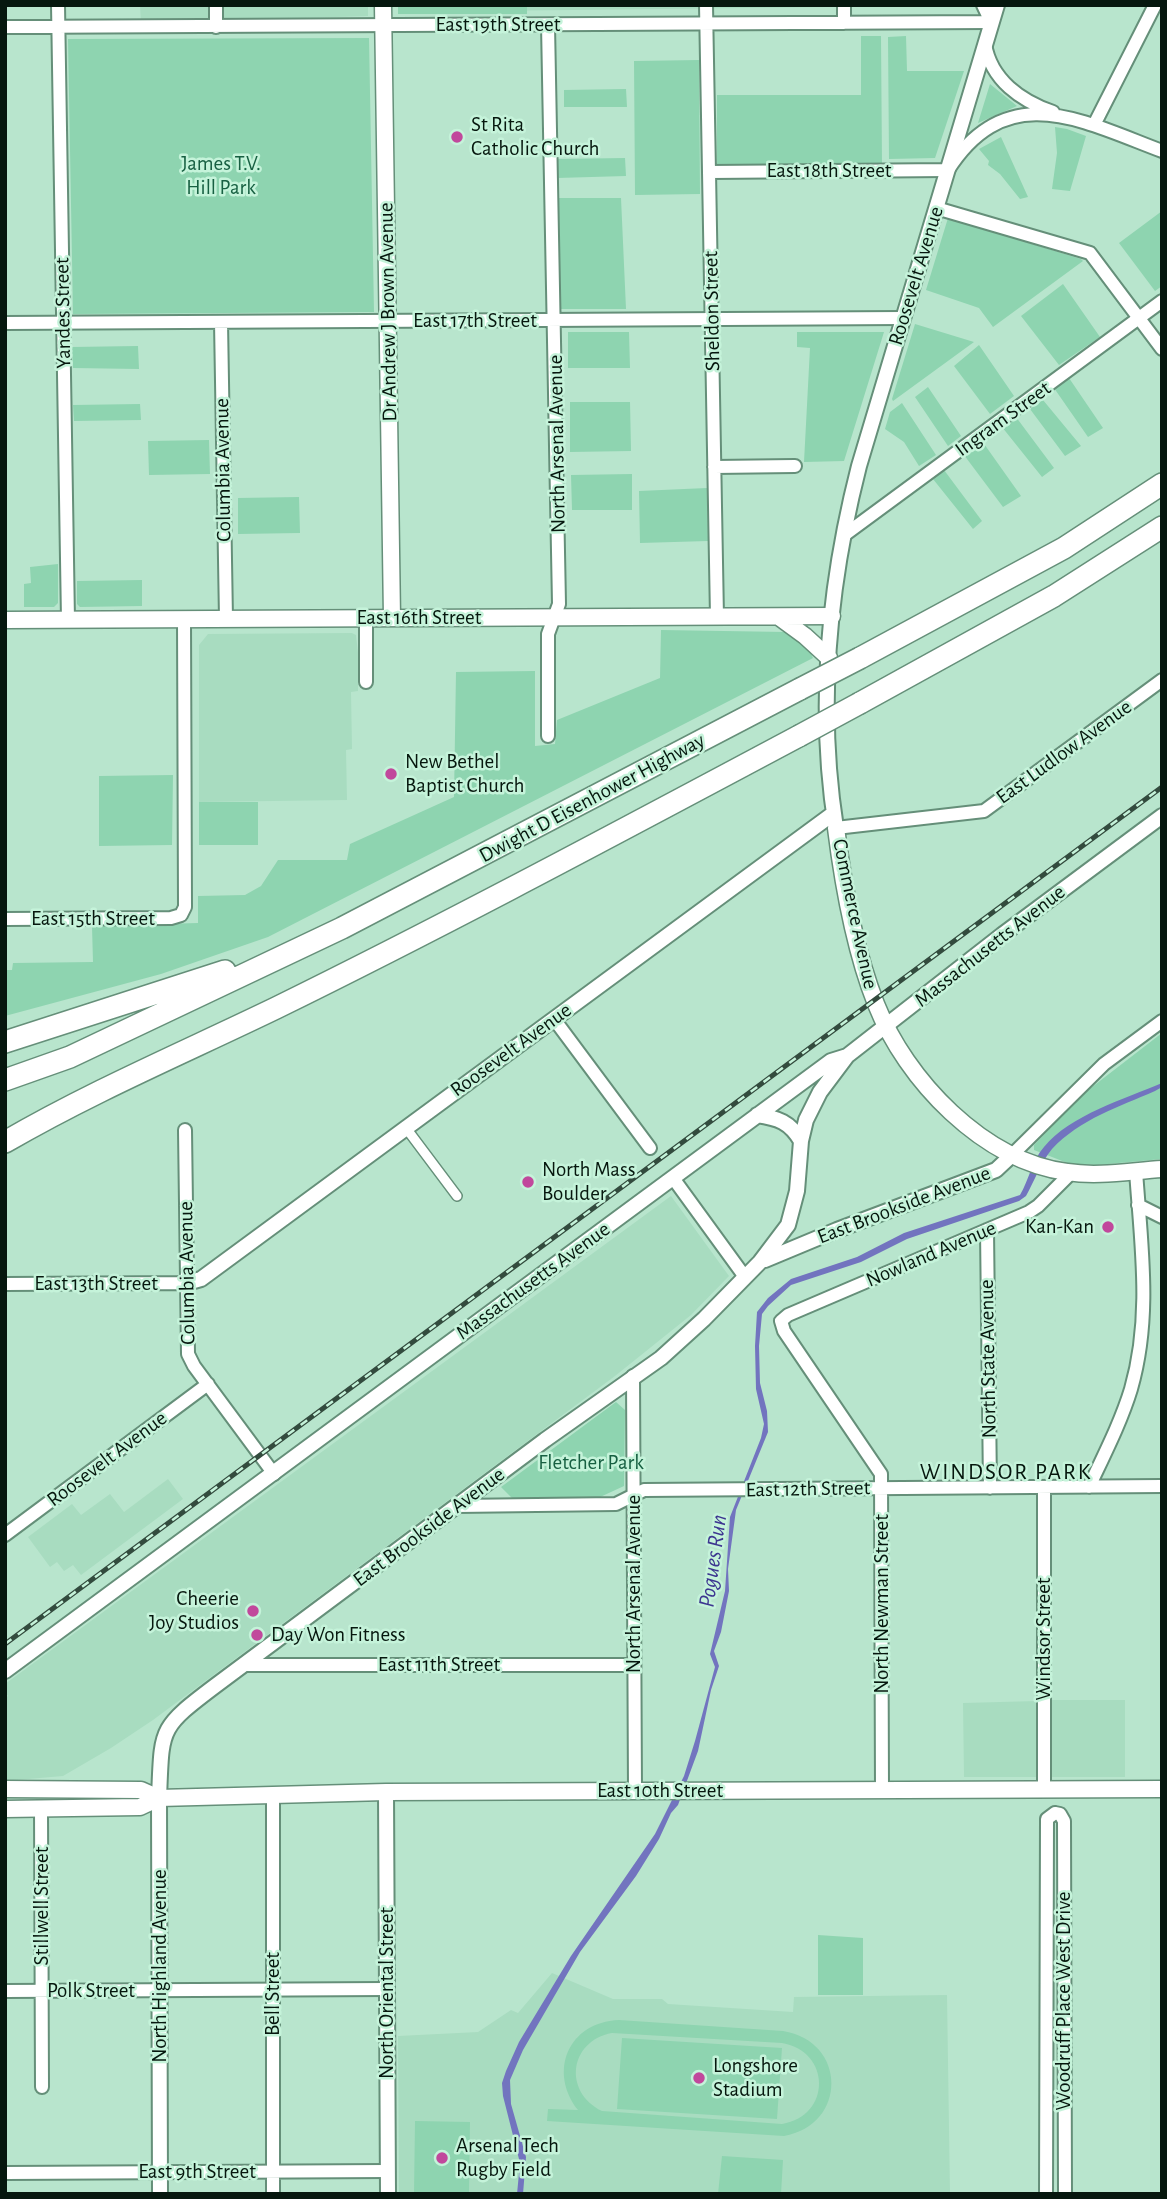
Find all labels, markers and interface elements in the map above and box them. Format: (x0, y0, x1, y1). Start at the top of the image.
street label: East 19th Street (436, 12, 560, 38)
place label: St Rita Catholic Church (471, 112, 599, 162)
marker: St Rita Catholic Church (449, 129, 465, 145)
park label: James T.V. Hill Park (181, 151, 261, 201)
street label: East 18th Street (766, 158, 892, 184)
street label: Dr Andrew J Brown Avenue (373, 202, 403, 422)
street label: Roosevelt Avenue (883, 204, 949, 348)
street label: Sheldon Street (698, 251, 726, 371)
street label: Yandes Street (49, 257, 77, 369)
street label: East 17th Street (413, 308, 537, 334)
street label: North Arsenal Avenue (543, 355, 571, 533)
street label: Ingram Street (950, 376, 1056, 462)
street label: Columbia Avenue (209, 398, 237, 542)
street label: East 16th Street (357, 605, 481, 631)
street label: East Ludlow Avenue (991, 694, 1137, 810)
street label: Dwight D Eisenhower Highway (475, 728, 709, 868)
place label: New Bethel Baptist Church (405, 749, 524, 799)
marker: New Bethel Baptist Church (383, 766, 399, 782)
street label: Commerce Avenue (827, 837, 883, 991)
street label: Massachusetts Avenue (910, 879, 1070, 1013)
street label: East 15th Street (31, 906, 155, 932)
street label: Roosevelt Avenue (445, 998, 577, 1102)
place label: North Mass Boulder (542, 1157, 635, 1207)
street label: East Brookside Avenue (814, 1160, 994, 1250)
marker: North Mass Boulder (520, 1174, 536, 1190)
street label: Columbia Avenue (173, 1201, 201, 1345)
place label: Kan-Kan (1025, 1214, 1094, 1240)
street label: Nowland Avenue (862, 1215, 1000, 1293)
street label: Massachusetts Avenue (451, 1217, 615, 1345)
marker: Kan-Kan (1100, 1219, 1116, 1235)
street label: East 13th Street (34, 1271, 158, 1297)
street label: North State Avenue (974, 1279, 1002, 1439)
street label: Roosevelt Avenue (42, 1406, 172, 1512)
park label: Fletcher Park (538, 1450, 644, 1476)
district label: WINDSOR PARK (921, 1458, 1091, 1486)
street label: East Brookside Avenue (348, 1462, 510, 1592)
street label: East 12th Street (745, 1475, 871, 1503)
street label: North Arsenal Avenue (621, 1495, 647, 1673)
water label: Pogues Run (693, 1513, 733, 1609)
street label: North Newman Street (869, 1514, 895, 1694)
street label: Windsor Street (1031, 1577, 1057, 1701)
place label: Cheerie Joy Studios (149, 1586, 239, 1636)
marker: Cheerie Joy Studios (245, 1603, 261, 1619)
place label: Day Won Fitness (271, 1622, 406, 1648)
marker: Day Won Fitness (249, 1627, 265, 1643)
street label: East 11th Street (378, 1652, 500, 1678)
street label: East 10th Street (597, 1778, 723, 1804)
street label: Stillwell Street (29, 1847, 55, 1965)
street label: North Highland Avenue (147, 1869, 173, 2063)
street label: Woodruff Place West Drive (1051, 1892, 1077, 2110)
street label: North Oriental Street (374, 1907, 400, 2079)
street label: Bell Street (260, 1952, 286, 2036)
street label: Polk Street (47, 1978, 135, 2004)
place label: Longshore Stadium (713, 2053, 798, 2103)
marker: Longshore Stadium (691, 2070, 707, 2086)
place label: Arsenal Tech Rugby Field (456, 2133, 559, 2183)
marker: Arsenal Tech Rugby Field (434, 2150, 450, 2166)
street label: East 9th Street (138, 2159, 256, 2185)

